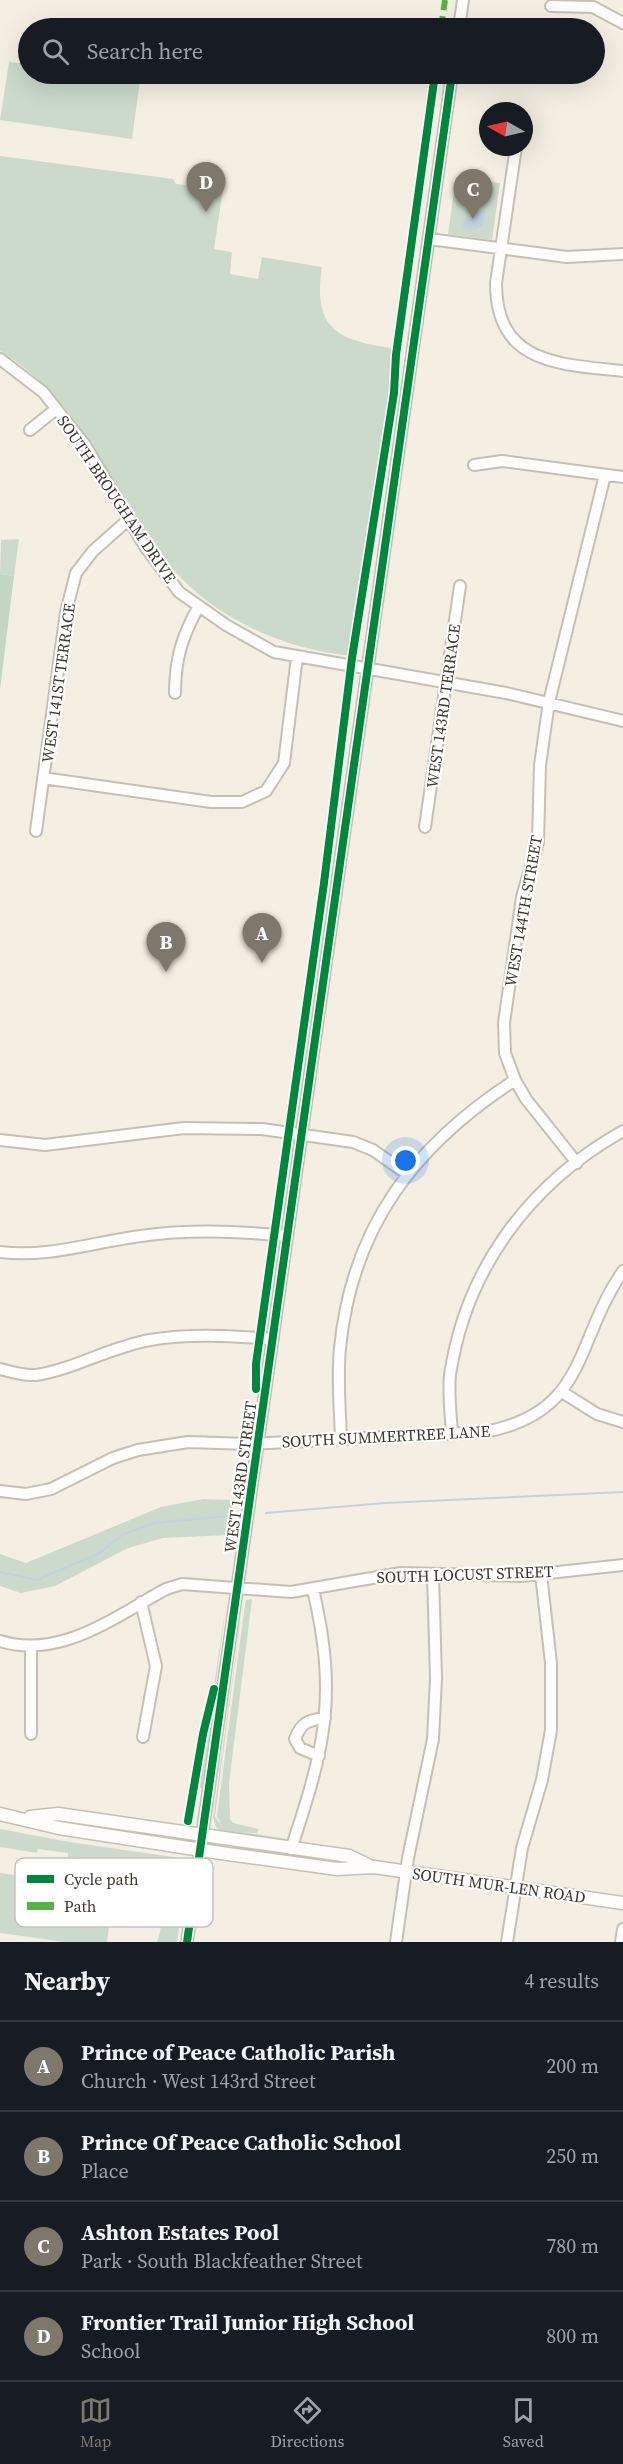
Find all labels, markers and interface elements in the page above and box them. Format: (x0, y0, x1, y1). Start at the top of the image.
search box (18, 18, 605, 84)
icon: search (39, 35, 72, 68)
text: Search here (87, 36, 203, 66)
north arrow (479, 102, 533, 156)
pin: D (186, 162, 226, 212)
pin: C (454, 170, 492, 219)
street label: SOUTH BROUGHAM DRIVE (52, 411, 182, 588)
street label: WEST 141ST TERRACE (36, 601, 80, 764)
street label: WEST 143RD TERRACE (421, 622, 465, 789)
street label: WEST 144TH STREET (499, 833, 547, 988)
pin: A (242, 914, 282, 963)
pin: B (146, 922, 186, 972)
your location (391, 1146, 420, 1175)
street label: WEST 143RD STREET (218, 1400, 262, 1554)
street label: SOUTH SUMMERTREE LANE (281, 1420, 491, 1452)
street label: SOUTH LOCUST STREET (376, 1560, 554, 1588)
legend (15, 1858, 213, 1927)
street label: SOUTH MUR-LEN ROAD (411, 1862, 587, 1908)
text: Cycle path (64, 1868, 139, 1890)
text: Path (64, 1895, 97, 1917)
text: Nearby (24, 1963, 110, 1999)
text: 4 results (524, 1967, 599, 1995)
text: Prince of Peace Catholic Parish (81, 2037, 395, 2067)
text: A (37, 2052, 50, 2080)
text: 200 m (546, 2052, 599, 2080)
text: Church · West 143rd Street (81, 2067, 316, 2095)
text: Prince Of Peace Catholic School (81, 2127, 401, 2157)
text: B (37, 2142, 50, 2170)
text: 250 m (546, 2142, 599, 2170)
text: Place (81, 2157, 129, 2185)
text: Ashton Estates Pool (81, 2217, 279, 2247)
text: C (37, 2232, 50, 2260)
text: 780 m (546, 2232, 599, 2260)
text: Park · South Blackfeather Street (81, 2247, 363, 2275)
text: Frontier Trail Junior High School (81, 2307, 414, 2337)
text: D (36, 2322, 51, 2350)
text: 800 m (546, 2322, 599, 2350)
text: School (81, 2337, 141, 2365)
tab: Map (79, 2394, 112, 2452)
tab: Directions (270, 2394, 345, 2452)
tab: Saved (503, 2394, 544, 2452)

